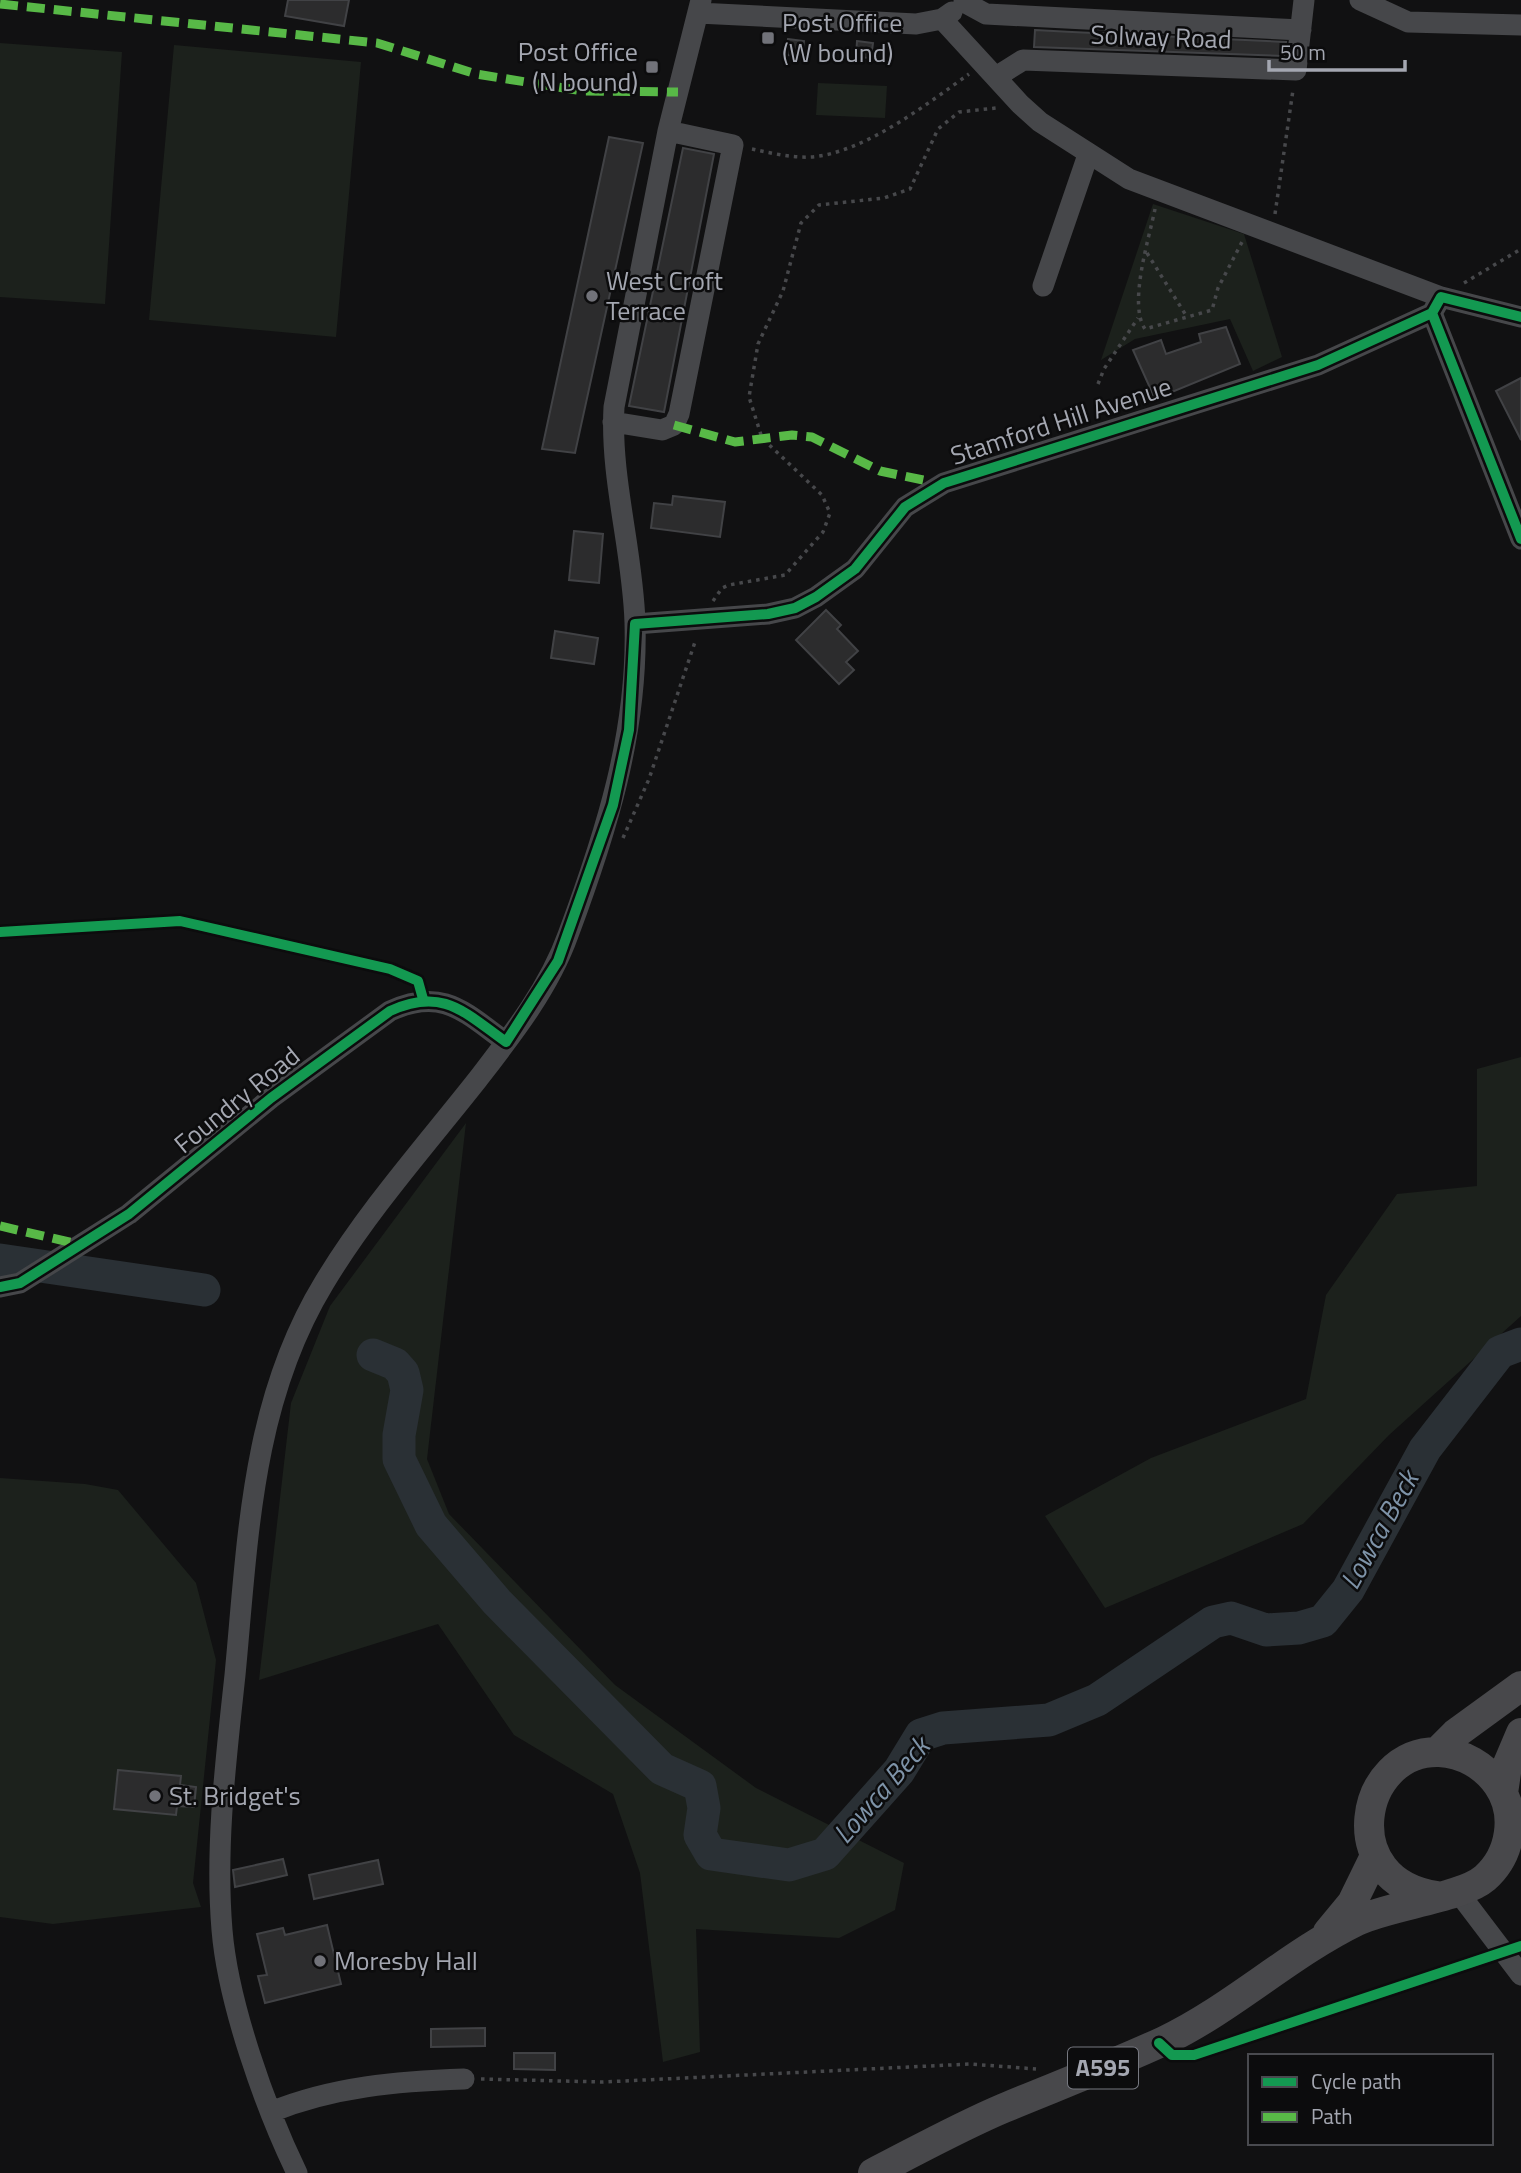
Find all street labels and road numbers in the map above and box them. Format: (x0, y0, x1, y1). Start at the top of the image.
street label: Solway Road (1090, 15, 1232, 58)
street label: Stamford Hill Avenue (945, 366, 1176, 475)
street label: Foundry Road (165, 1037, 308, 1163)
road number: A595 (1068, 2048, 1138, 2088)

